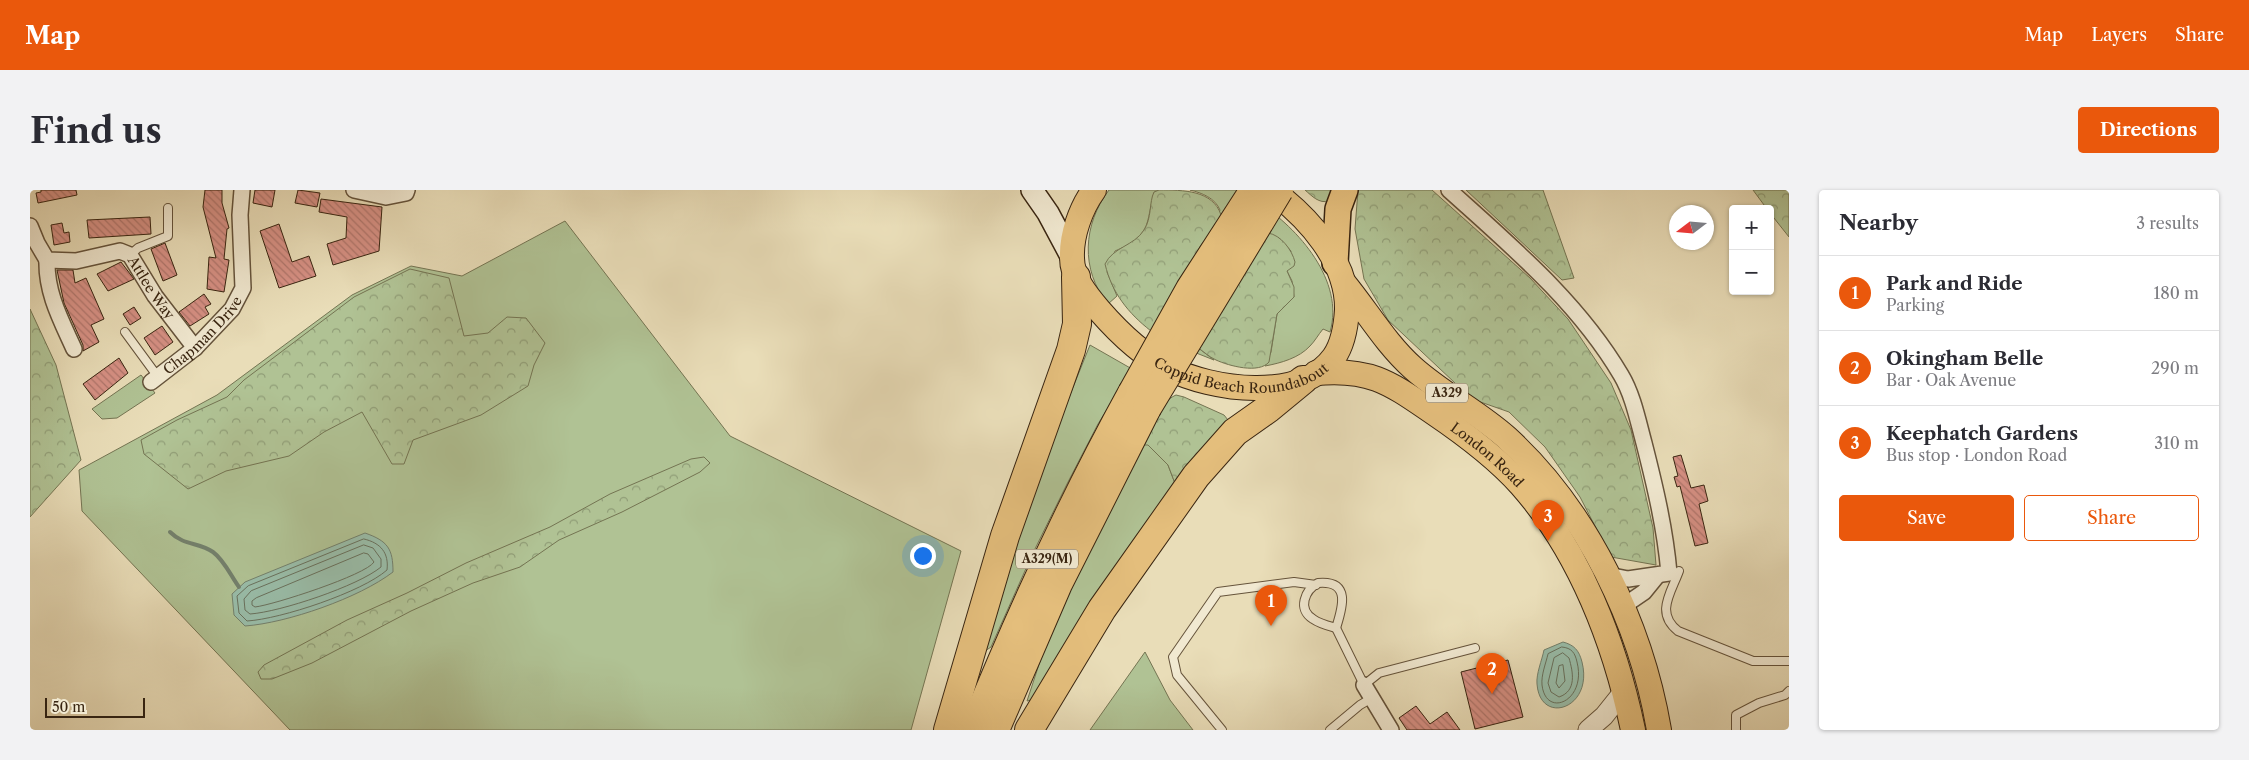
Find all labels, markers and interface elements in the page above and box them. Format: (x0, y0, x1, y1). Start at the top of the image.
text: Map (25, 21, 80, 50)
text: Map (2025, 24, 2063, 46)
text: Layers (2091, 24, 2147, 46)
text: Share (2175, 24, 2224, 46)
button: Directions (2078, 107, 2219, 153)
text: Find us (30, 109, 162, 152)
north arrow (1669, 205, 1714, 250)
map controls (1729, 205, 1774, 295)
button: + (1729, 205, 1774, 250)
text: Nearby (1839, 210, 1918, 235)
text: 3 results (2136, 213, 2199, 233)
button: − (1729, 250, 1774, 295)
street label: Attlee Way (123, 252, 179, 323)
text: Park and Ride (1886, 272, 2023, 295)
text: 1 (1851, 283, 1859, 303)
text: 180 m (2153, 283, 2199, 303)
street label: Chapman Drive (159, 293, 246, 378)
text: Parking (1886, 295, 1944, 315)
text: Okingham Belle (1886, 347, 2043, 370)
street label: Coppid Beach Roundabout (1151, 349, 1331, 369)
text: Coppid Beach Roundabout (1151, 353, 1332, 397)
text: 2 (1850, 358, 1860, 378)
text: 290 m (2151, 358, 2199, 378)
text: Bar · Oak Avenue (1886, 370, 2016, 390)
road number: A329 (1426, 384, 1468, 402)
street label: London Road (1447, 418, 1528, 491)
text: Keephatch Gardens (1886, 422, 2078, 445)
text: 3 (1850, 433, 1860, 453)
text: 310 m (2154, 433, 2199, 453)
text: Bus stop · London Road (1886, 445, 2067, 465)
button: Save (1839, 495, 2014, 541)
button: Share (2024, 495, 2199, 541)
pin: 3 (1532, 500, 1564, 541)
your location (910, 543, 936, 569)
road number: A329(M) (1016, 549, 1078, 568)
pin: 1 (1255, 585, 1287, 626)
pin: 2 (1476, 653, 1508, 694)
scale bar (45, 695, 145, 718)
text: 50 m (52, 698, 85, 716)

